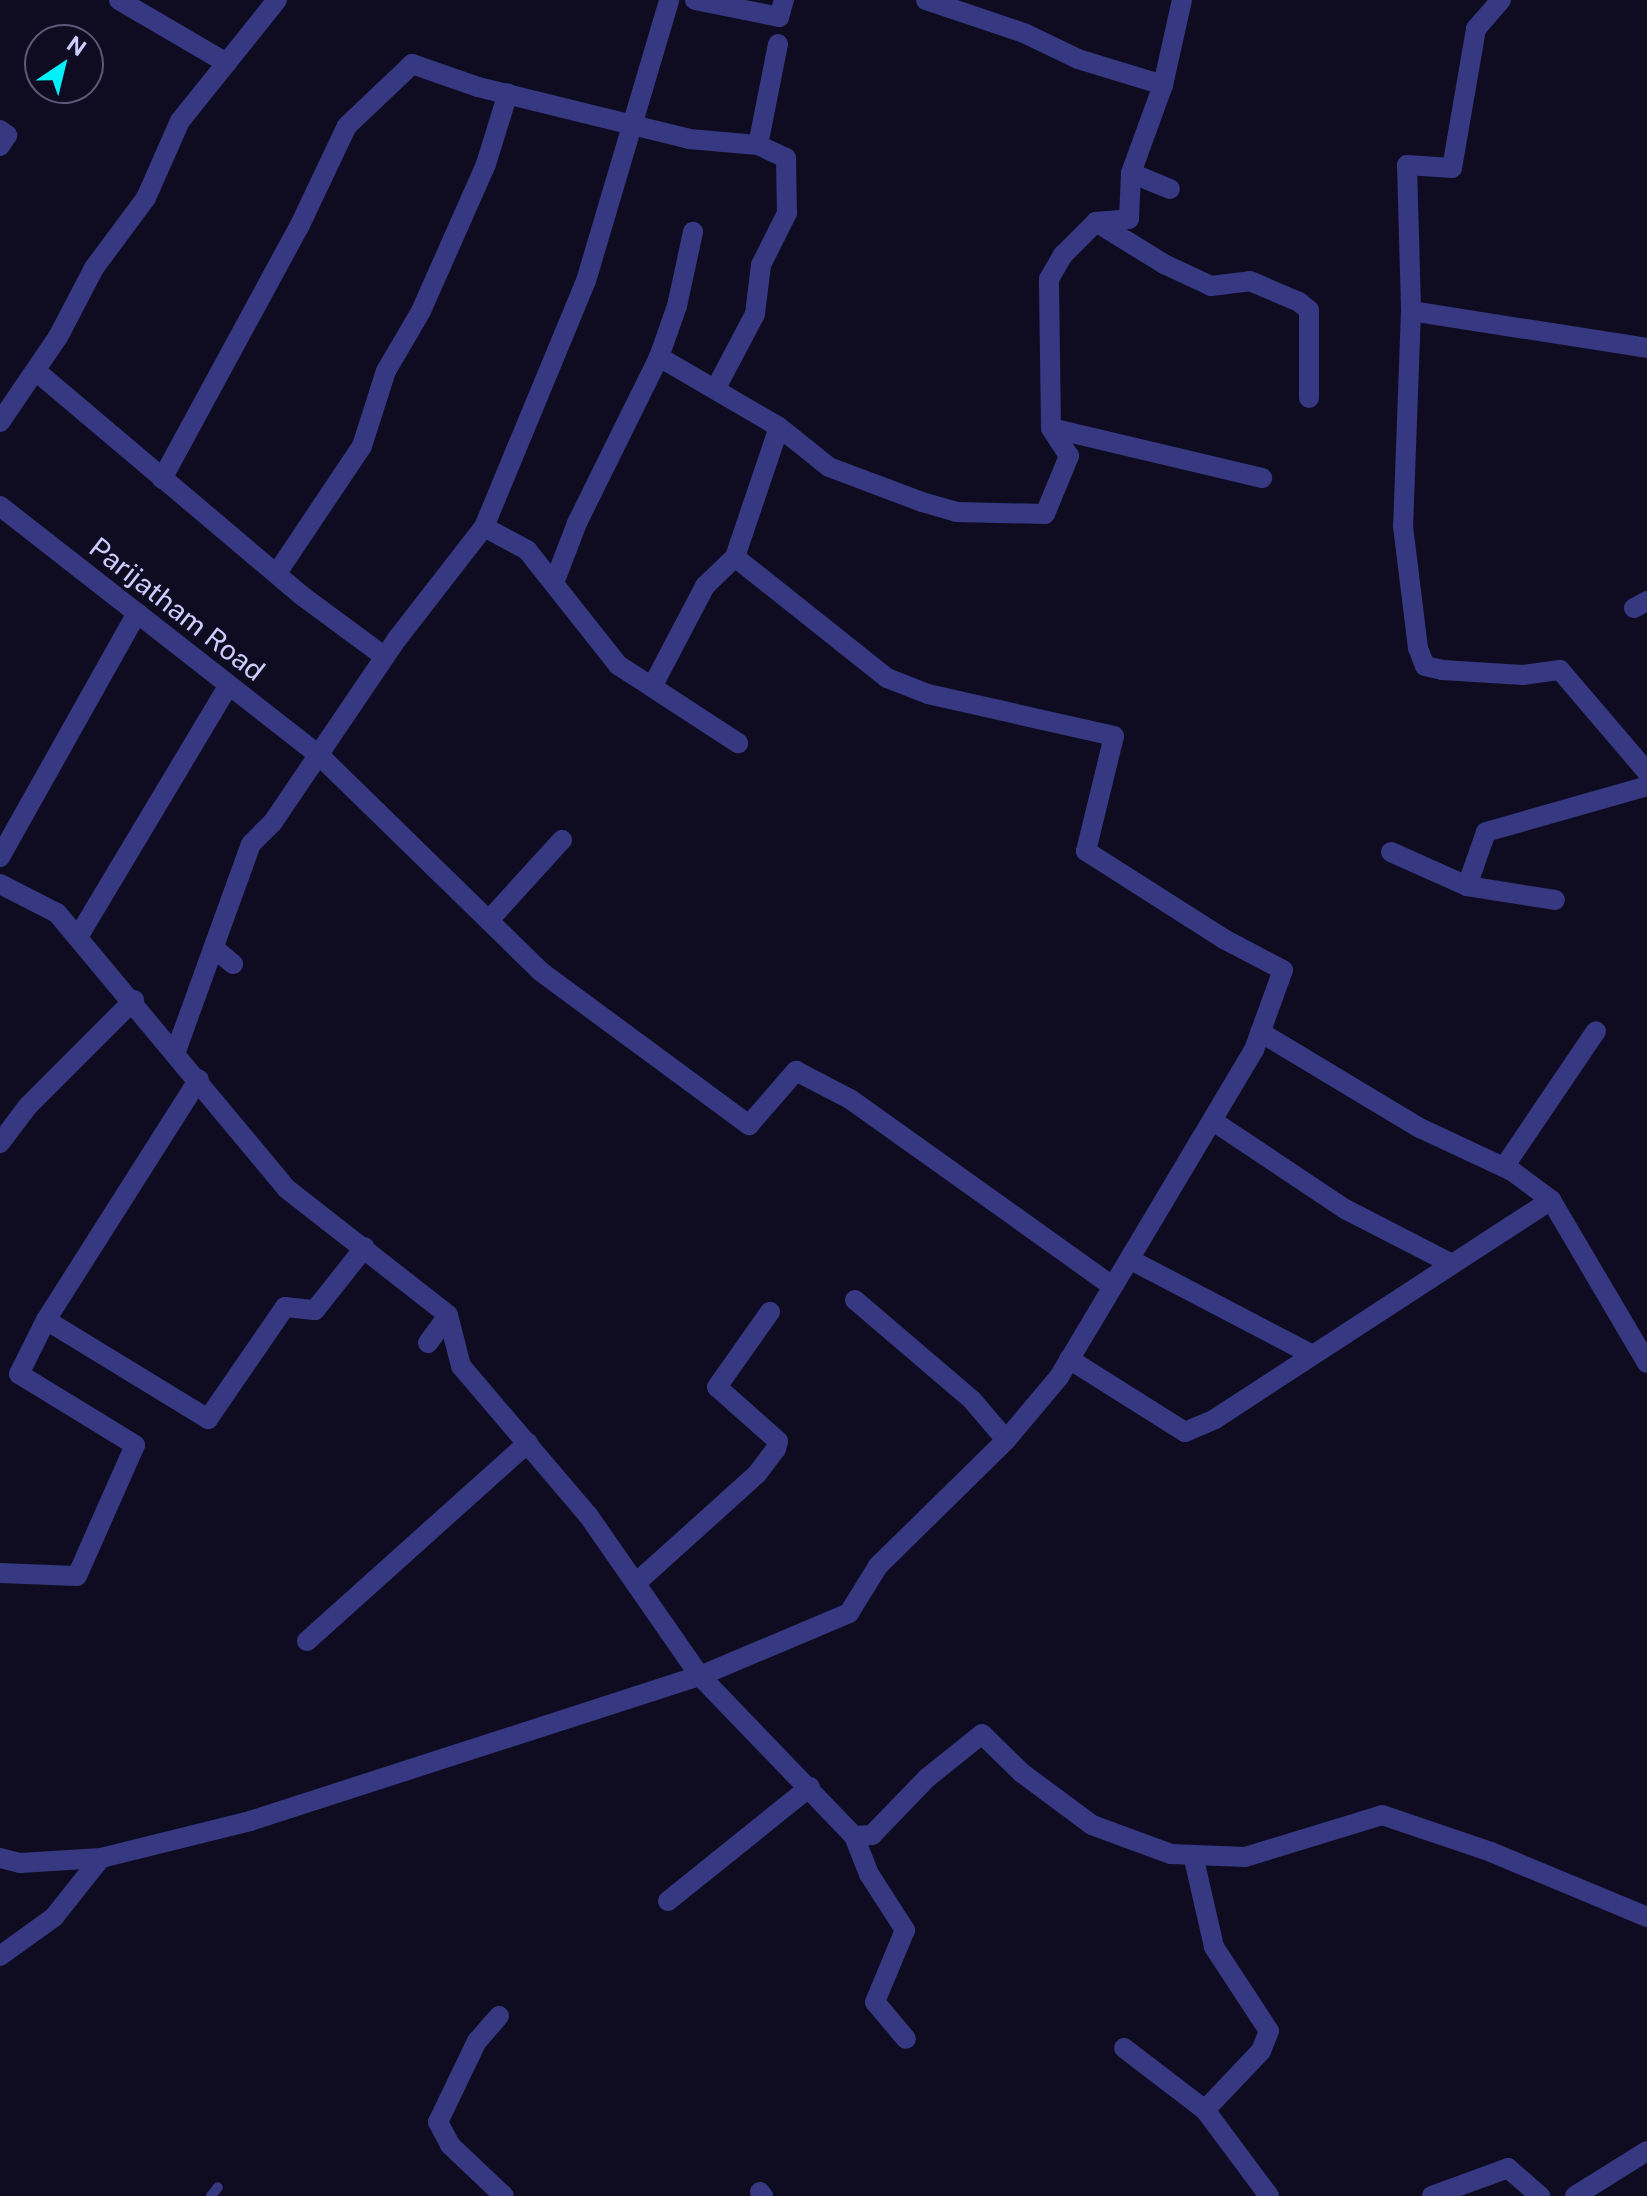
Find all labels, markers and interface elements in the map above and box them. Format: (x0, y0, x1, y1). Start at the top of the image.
north arrow (24, 24, 104, 104)
text: N (62, 30, 91, 62)
street label: Parijatham Road (83, 530, 271, 688)

